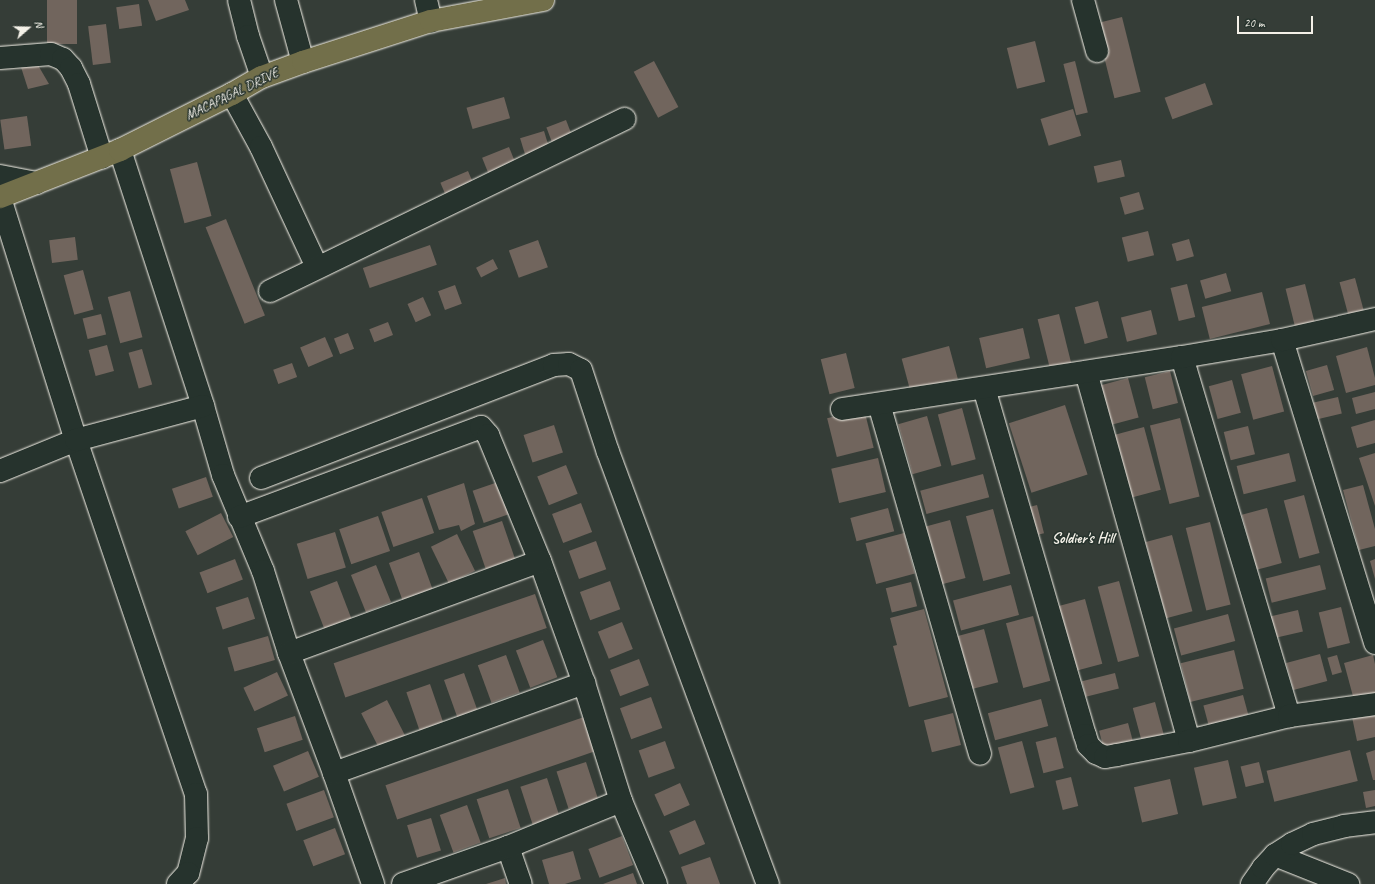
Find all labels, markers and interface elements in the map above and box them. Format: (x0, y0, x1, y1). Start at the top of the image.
north arrow (8, 8, 48, 48)
scale bar (1239, 8, 1315, 34)
text: 20 m (1244, 15, 1264, 31)
text: N (32, 18, 47, 29)
street label: MACAPAGAL DRIVE (183, 64, 281, 124)
district label: Soldier's Hill (1052, 530, 1114, 548)

